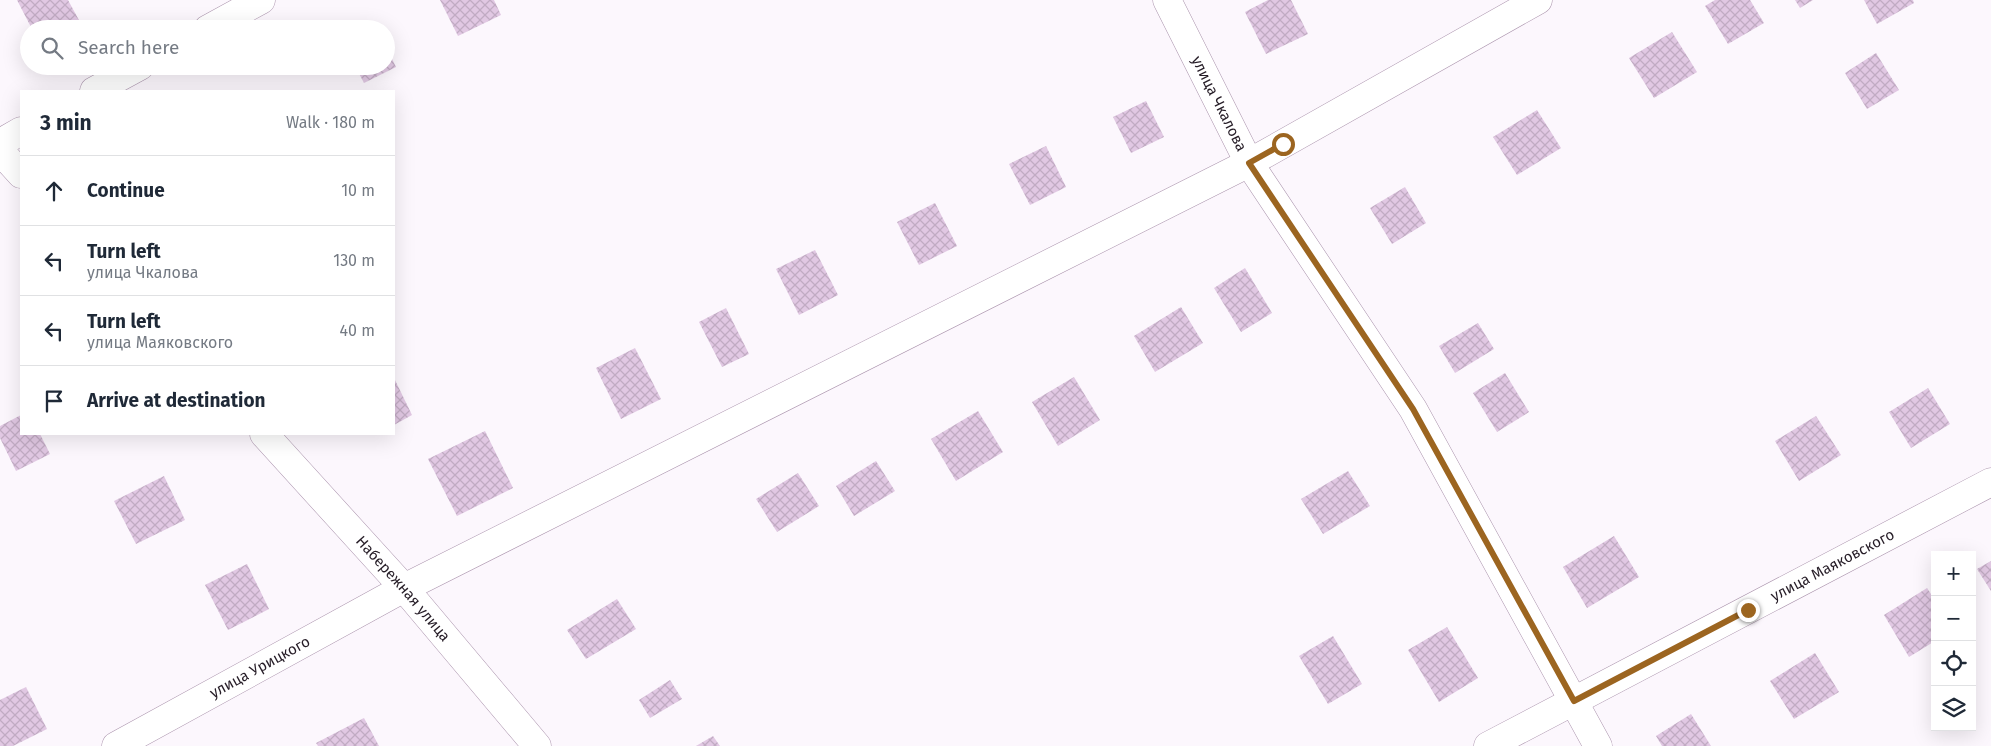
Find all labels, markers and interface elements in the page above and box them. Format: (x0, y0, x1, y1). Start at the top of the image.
search box (20, 20, 395, 75)
icon: search (38, 34, 66, 62)
text: Search here (78, 36, 179, 59)
street label: улица Чкалова (1188, 53, 1251, 154)
text: 3 min (40, 110, 92, 136)
text: Walk · 180 m (286, 113, 375, 132)
route start (1272, 133, 1295, 156)
icon: ahead (40, 177, 68, 205)
text: Continue (87, 179, 165, 202)
text: 10 m (341, 181, 375, 200)
text: Turn left (87, 240, 161, 263)
icon: left (40, 247, 68, 275)
text: 130 m (333, 251, 375, 270)
text: улица Чкалова (87, 263, 199, 282)
text: Turn left (87, 310, 161, 333)
icon: left (40, 317, 68, 345)
text: 40 m (340, 321, 375, 340)
text: улица Маяковского (87, 333, 233, 352)
icon: arrive (40, 387, 68, 415)
text: Arrive at destination (87, 389, 266, 412)
street label: улица Маяковского (1768, 525, 1897, 605)
street label: Набережная улица (352, 532, 454, 645)
map controls (1931, 551, 1976, 731)
button: + (1931, 551, 1976, 596)
button: − (1931, 596, 1976, 641)
route end (1737, 599, 1760, 622)
street label: улица Урицкого (206, 632, 313, 702)
button: locate (1931, 641, 1976, 686)
button: layers (1931, 686, 1976, 731)

